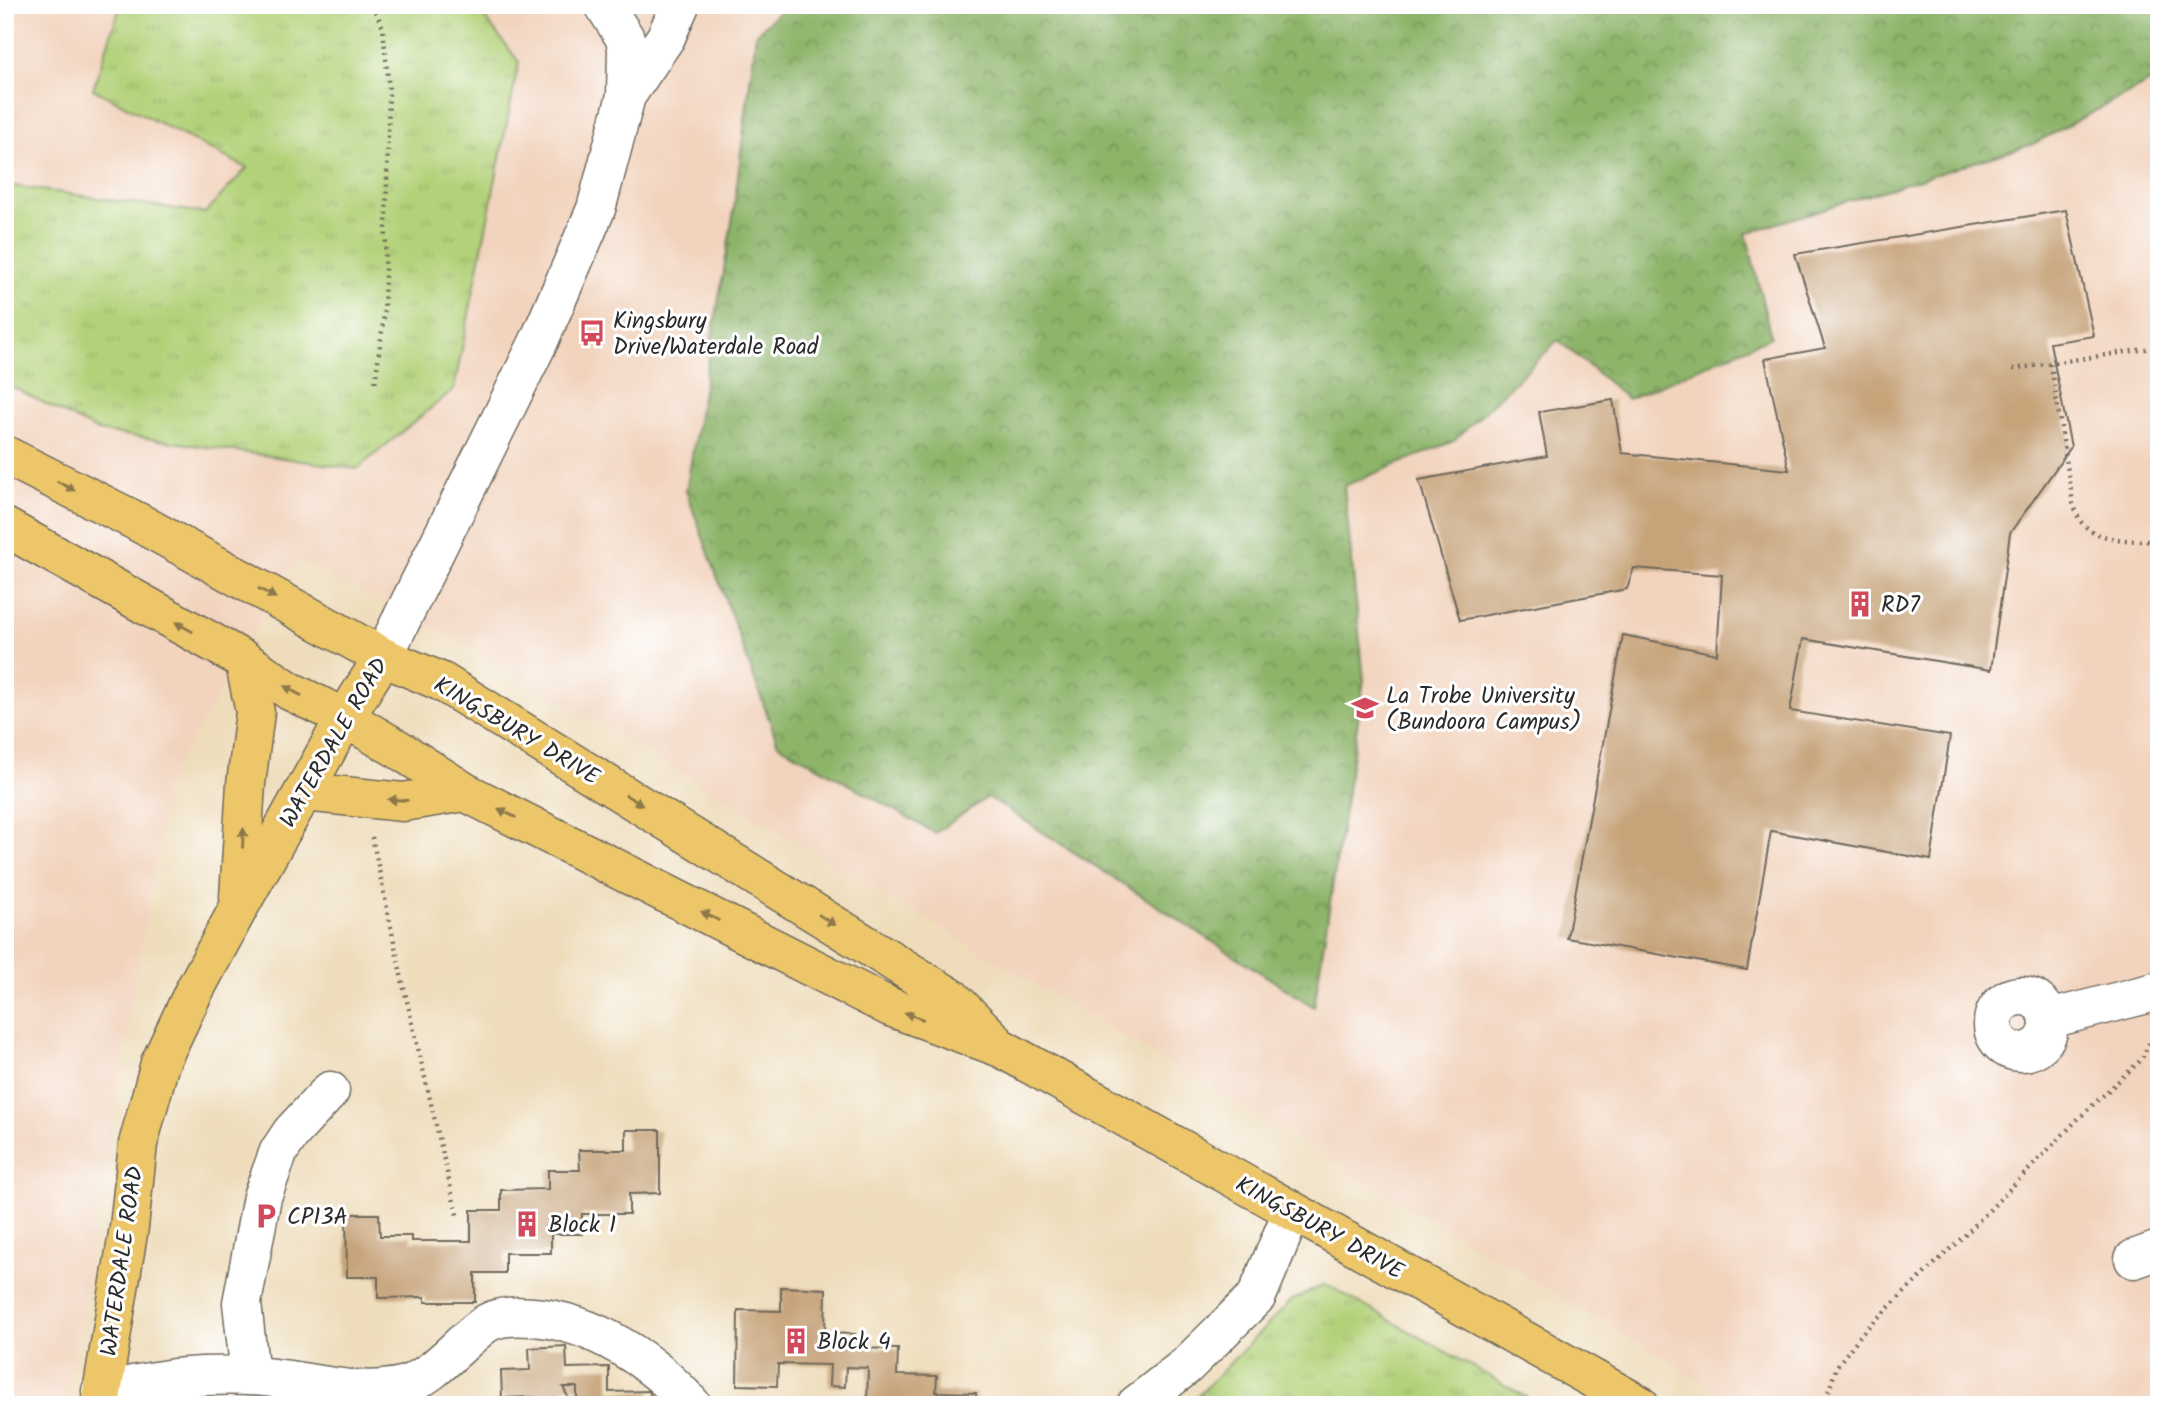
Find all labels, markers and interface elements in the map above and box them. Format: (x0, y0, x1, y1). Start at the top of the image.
place label: Kingsbury Drive/Waterdale Road (613, 304, 819, 366)
bus stop icon: Kingsbury Drive/Waterdale Road (577, 318, 607, 348)
one-way arrow (56, 480, 76, 492)
one-way arrow (257, 587, 277, 599)
place label: RD7 (1881, 588, 1921, 624)
building icon: RD7 (1845, 589, 1875, 619)
one-way arrow (174, 621, 193, 633)
street label: WATERDALE ROAD (271, 651, 398, 835)
street label: KINGSBURY DRIVE (426, 668, 606, 796)
place label: La Trobe University (Bundoora Campus) (1386, 679, 1581, 741)
one-way arrow (283, 685, 303, 697)
school or university icon: La Trobe University (Bundoora Campus) (1350, 693, 1380, 723)
one-way arrow (624, 793, 643, 806)
one-way arrow (387, 795, 409, 806)
one-way arrow (497, 808, 517, 819)
one-way arrow (237, 827, 248, 849)
one-way arrow (700, 910, 720, 921)
one-way arrow (817, 913, 837, 926)
one-way arrow (904, 1010, 925, 1021)
street label: WATERDALE ROAD (92, 1164, 154, 1359)
street label: KINGSBURY DRIVE (1228, 1167, 1410, 1290)
place label: CP13A (287, 1200, 348, 1236)
parking icon: CP13A (251, 1201, 281, 1231)
place label: Block 1 (548, 1208, 616, 1244)
building icon: Block 1 (512, 1209, 542, 1239)
place label: Block 4 (817, 1325, 891, 1361)
building icon: Block 4 (781, 1326, 811, 1356)

